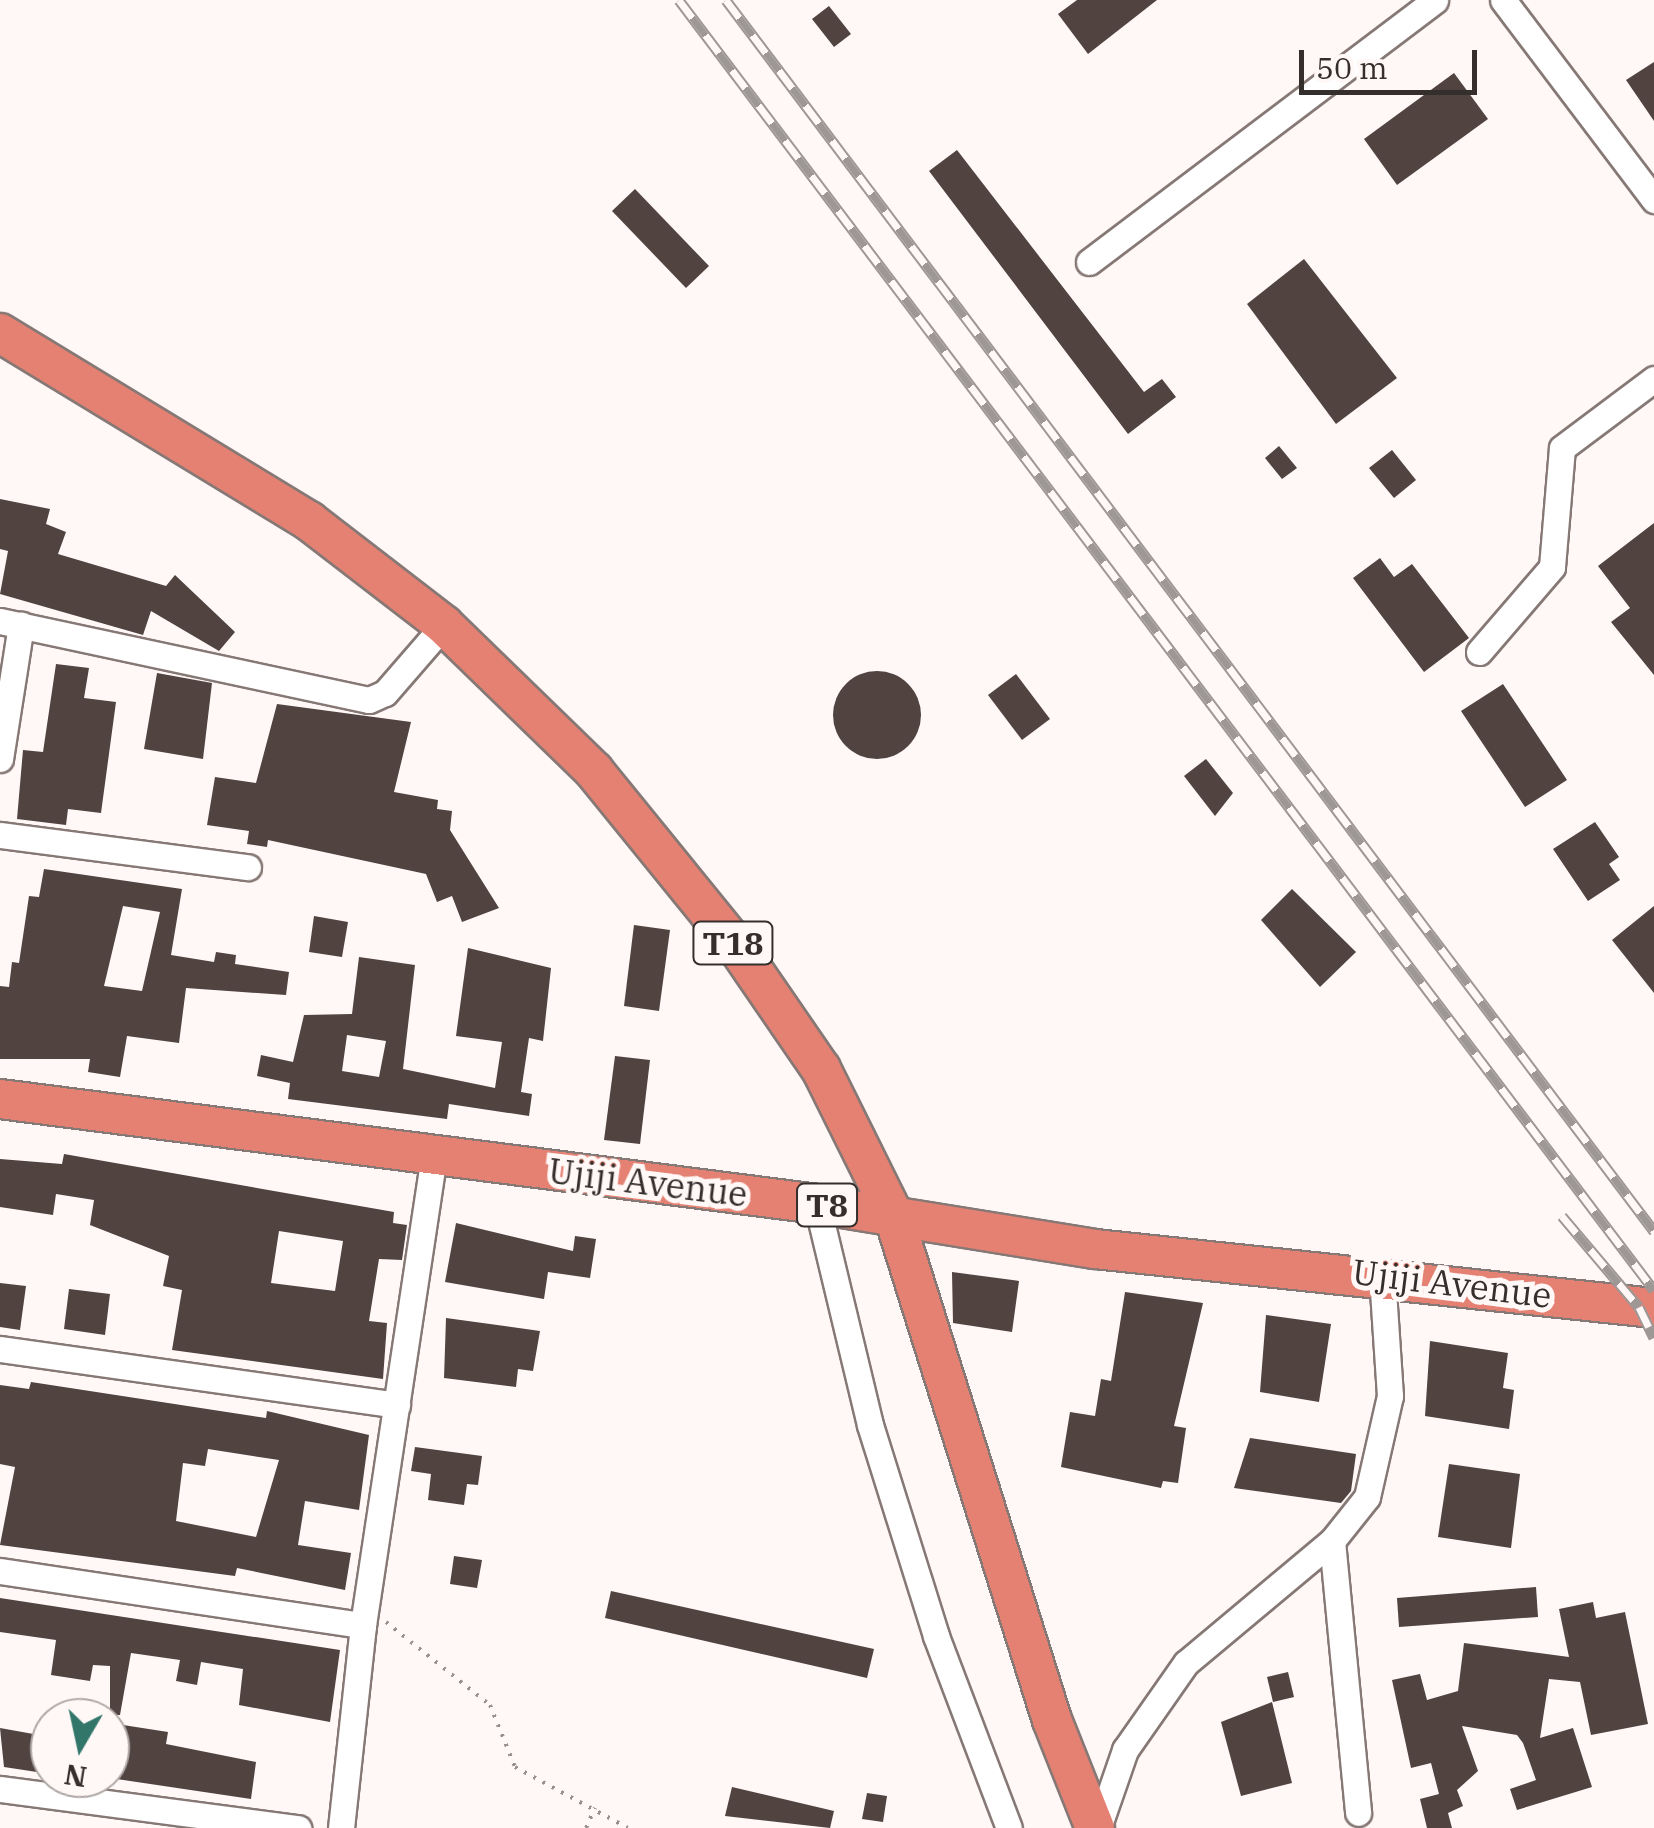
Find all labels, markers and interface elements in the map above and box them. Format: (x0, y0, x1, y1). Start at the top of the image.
scale bar (1304, 30, 1482, 92)
text: 50 m (1316, 48, 1388, 87)
road number: T18 (690, 916, 776, 970)
street label: Ujiji Avenue (546, 1149, 750, 1215)
road number: T8 (794, 1178, 860, 1232)
street label: Ujiji Avenue (1350, 1250, 1554, 1316)
north arrow (30, 1698, 130, 1798)
text: N (62, 1756, 89, 1796)

